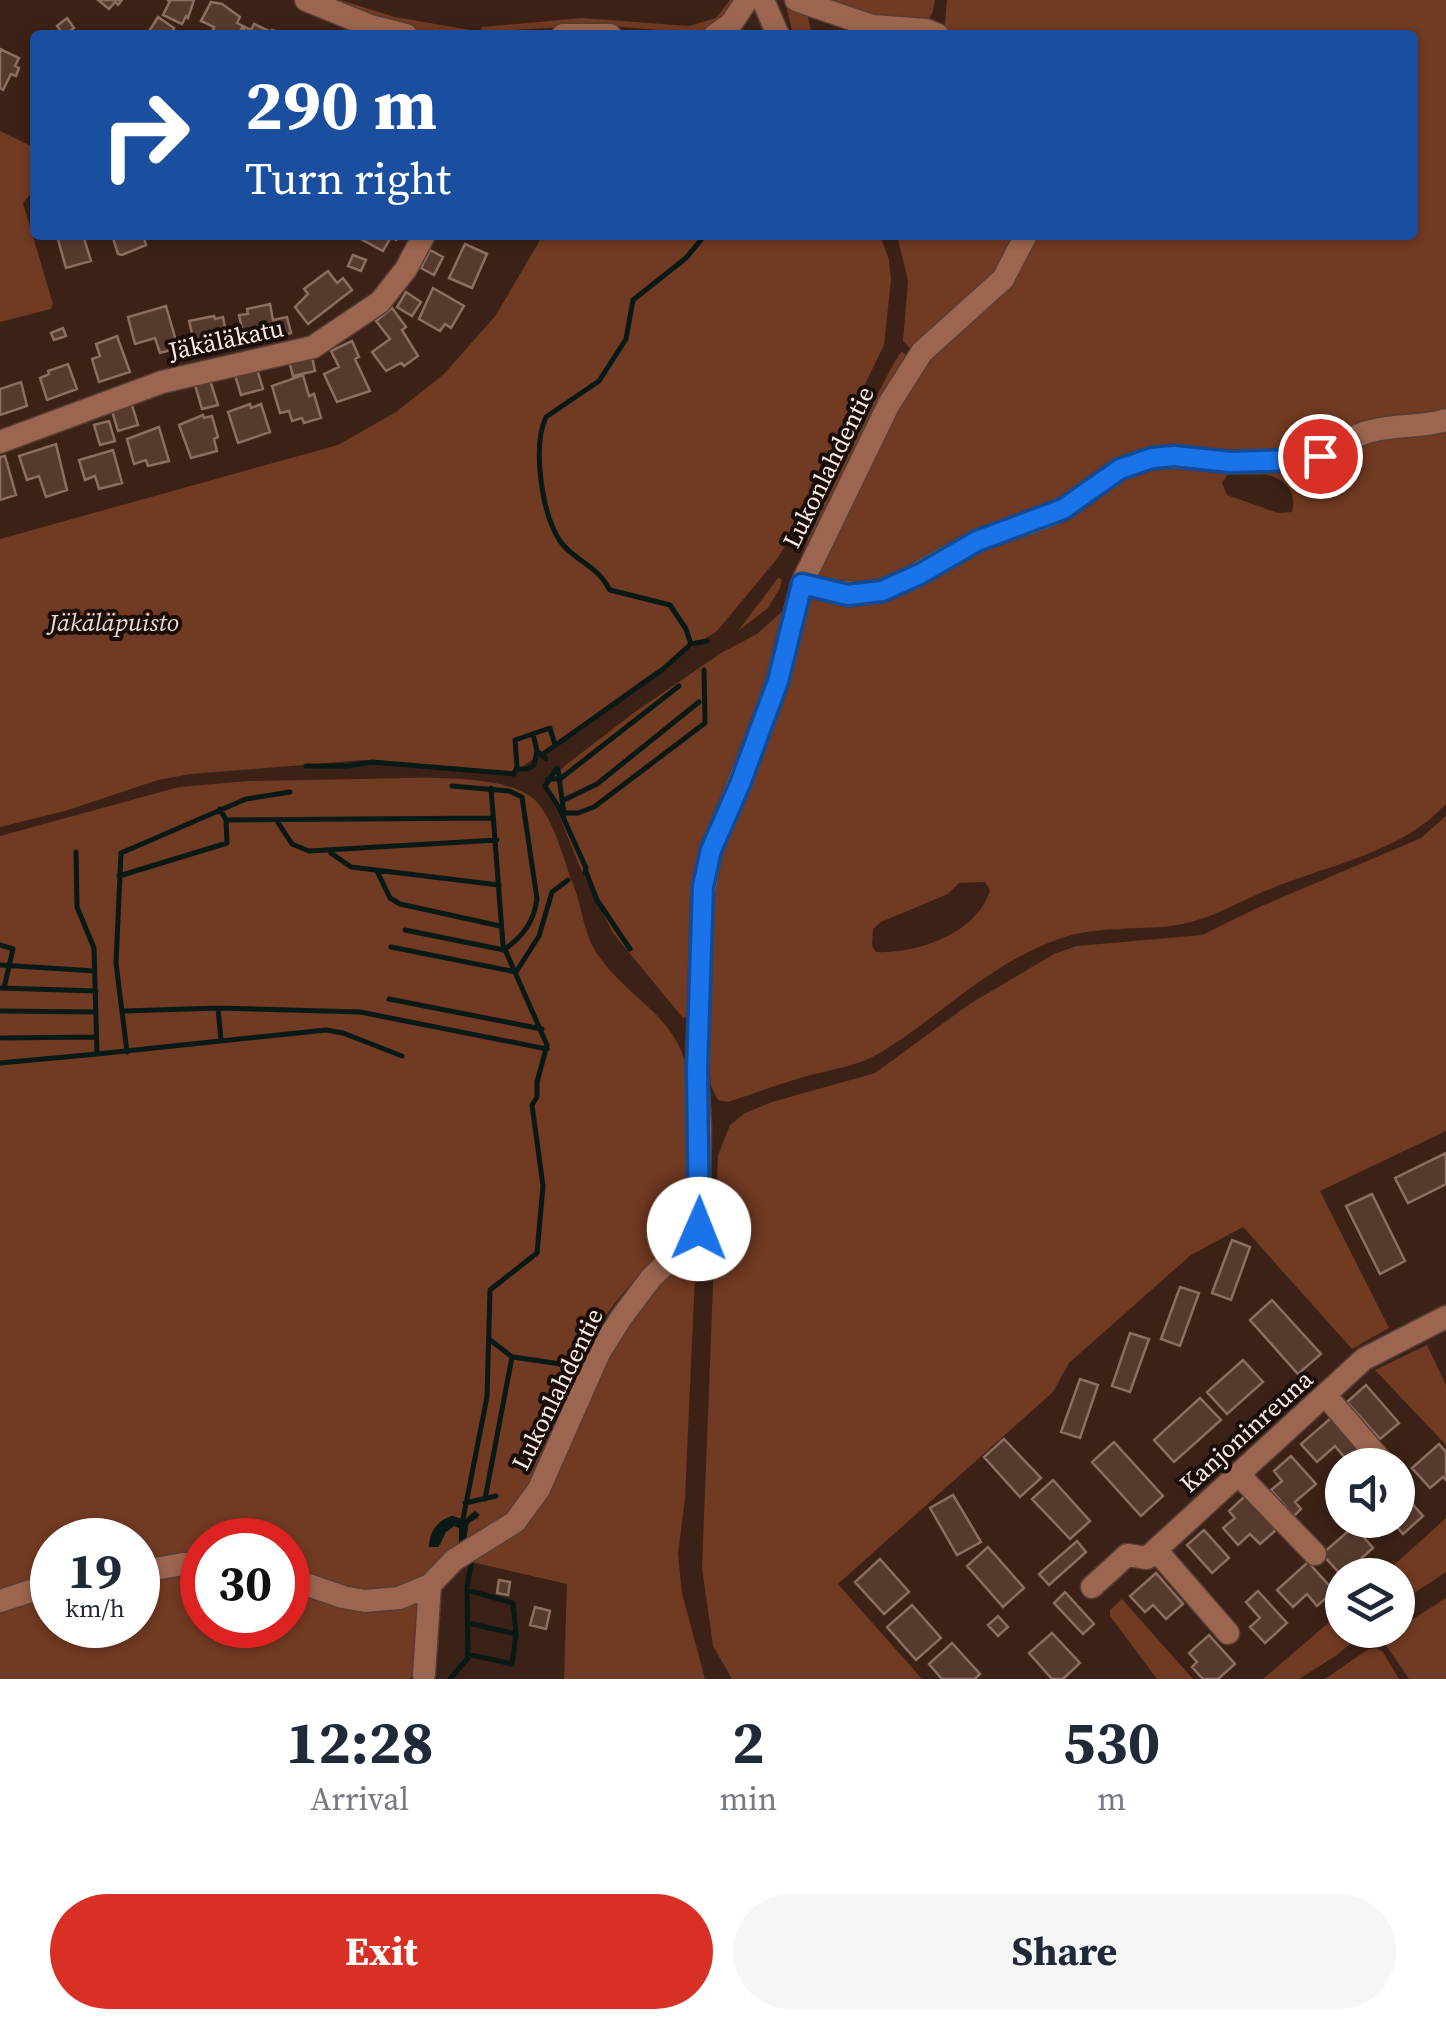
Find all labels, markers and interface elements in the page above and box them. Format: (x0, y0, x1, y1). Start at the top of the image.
text: 290 m (245, 56, 437, 152)
icon: right (80, 70, 210, 200)
text: Turn right (245, 147, 451, 209)
street label: Jäkäläkatu (164, 310, 287, 368)
street label: Lukonlahdentie (774, 380, 882, 554)
pin (1278, 414, 1363, 499)
icon: arrive (1293, 429, 1348, 484)
park label: Jäkäläpuisto (46, 605, 179, 639)
position arrow (647, 1177, 751, 1281)
street label: Lukonlahdentie (503, 1302, 611, 1476)
street label: Kanjoninreuna (1172, 1362, 1320, 1500)
map controls (1325, 1448, 1415, 1648)
button: sound (1325, 1448, 1415, 1538)
speed limit sign: 30 (180, 1518, 310, 1648)
text: 19 (68, 1536, 122, 1605)
button: layers (1325, 1558, 1415, 1648)
text: km/h (65, 1591, 125, 1625)
text: 12:28 (286, 1701, 434, 1783)
text: 2 (732, 1701, 765, 1783)
text: 530 (1063, 1701, 1160, 1783)
text: Arrival (310, 1777, 409, 1821)
text: min (719, 1777, 777, 1821)
text: m (1097, 1777, 1126, 1821)
button: Exit (50, 1894, 713, 2009)
button: Share (733, 1894, 1396, 2009)

